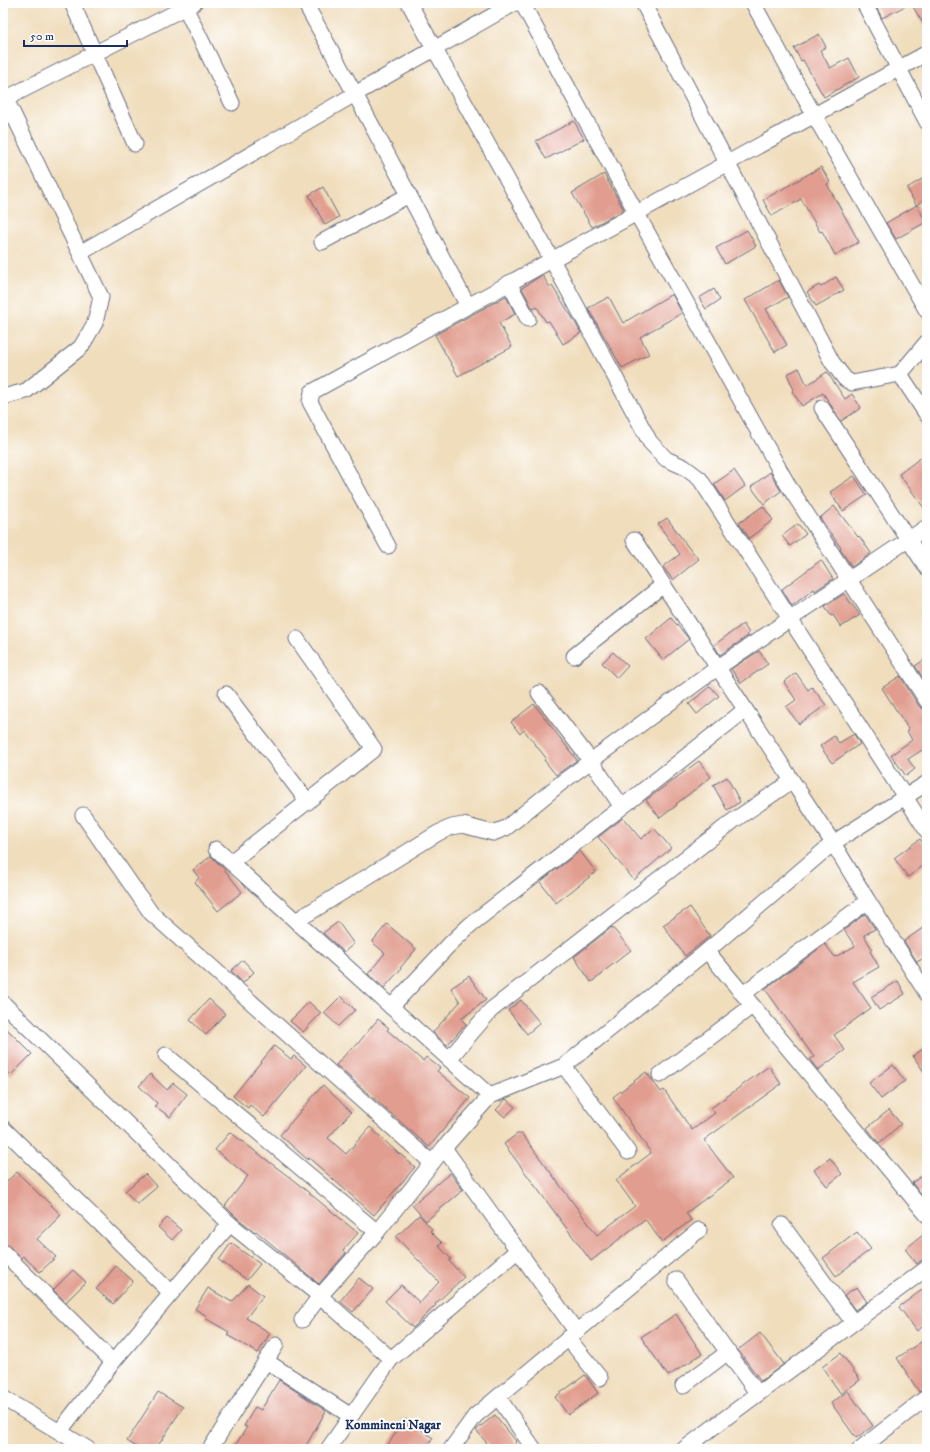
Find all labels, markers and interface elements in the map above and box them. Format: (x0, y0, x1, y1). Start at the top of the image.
scale bar (24, 22, 127, 48)
text: 50 m (30, 29, 54, 44)
district label: Kommineni Nagar (345, 1417, 441, 1434)

